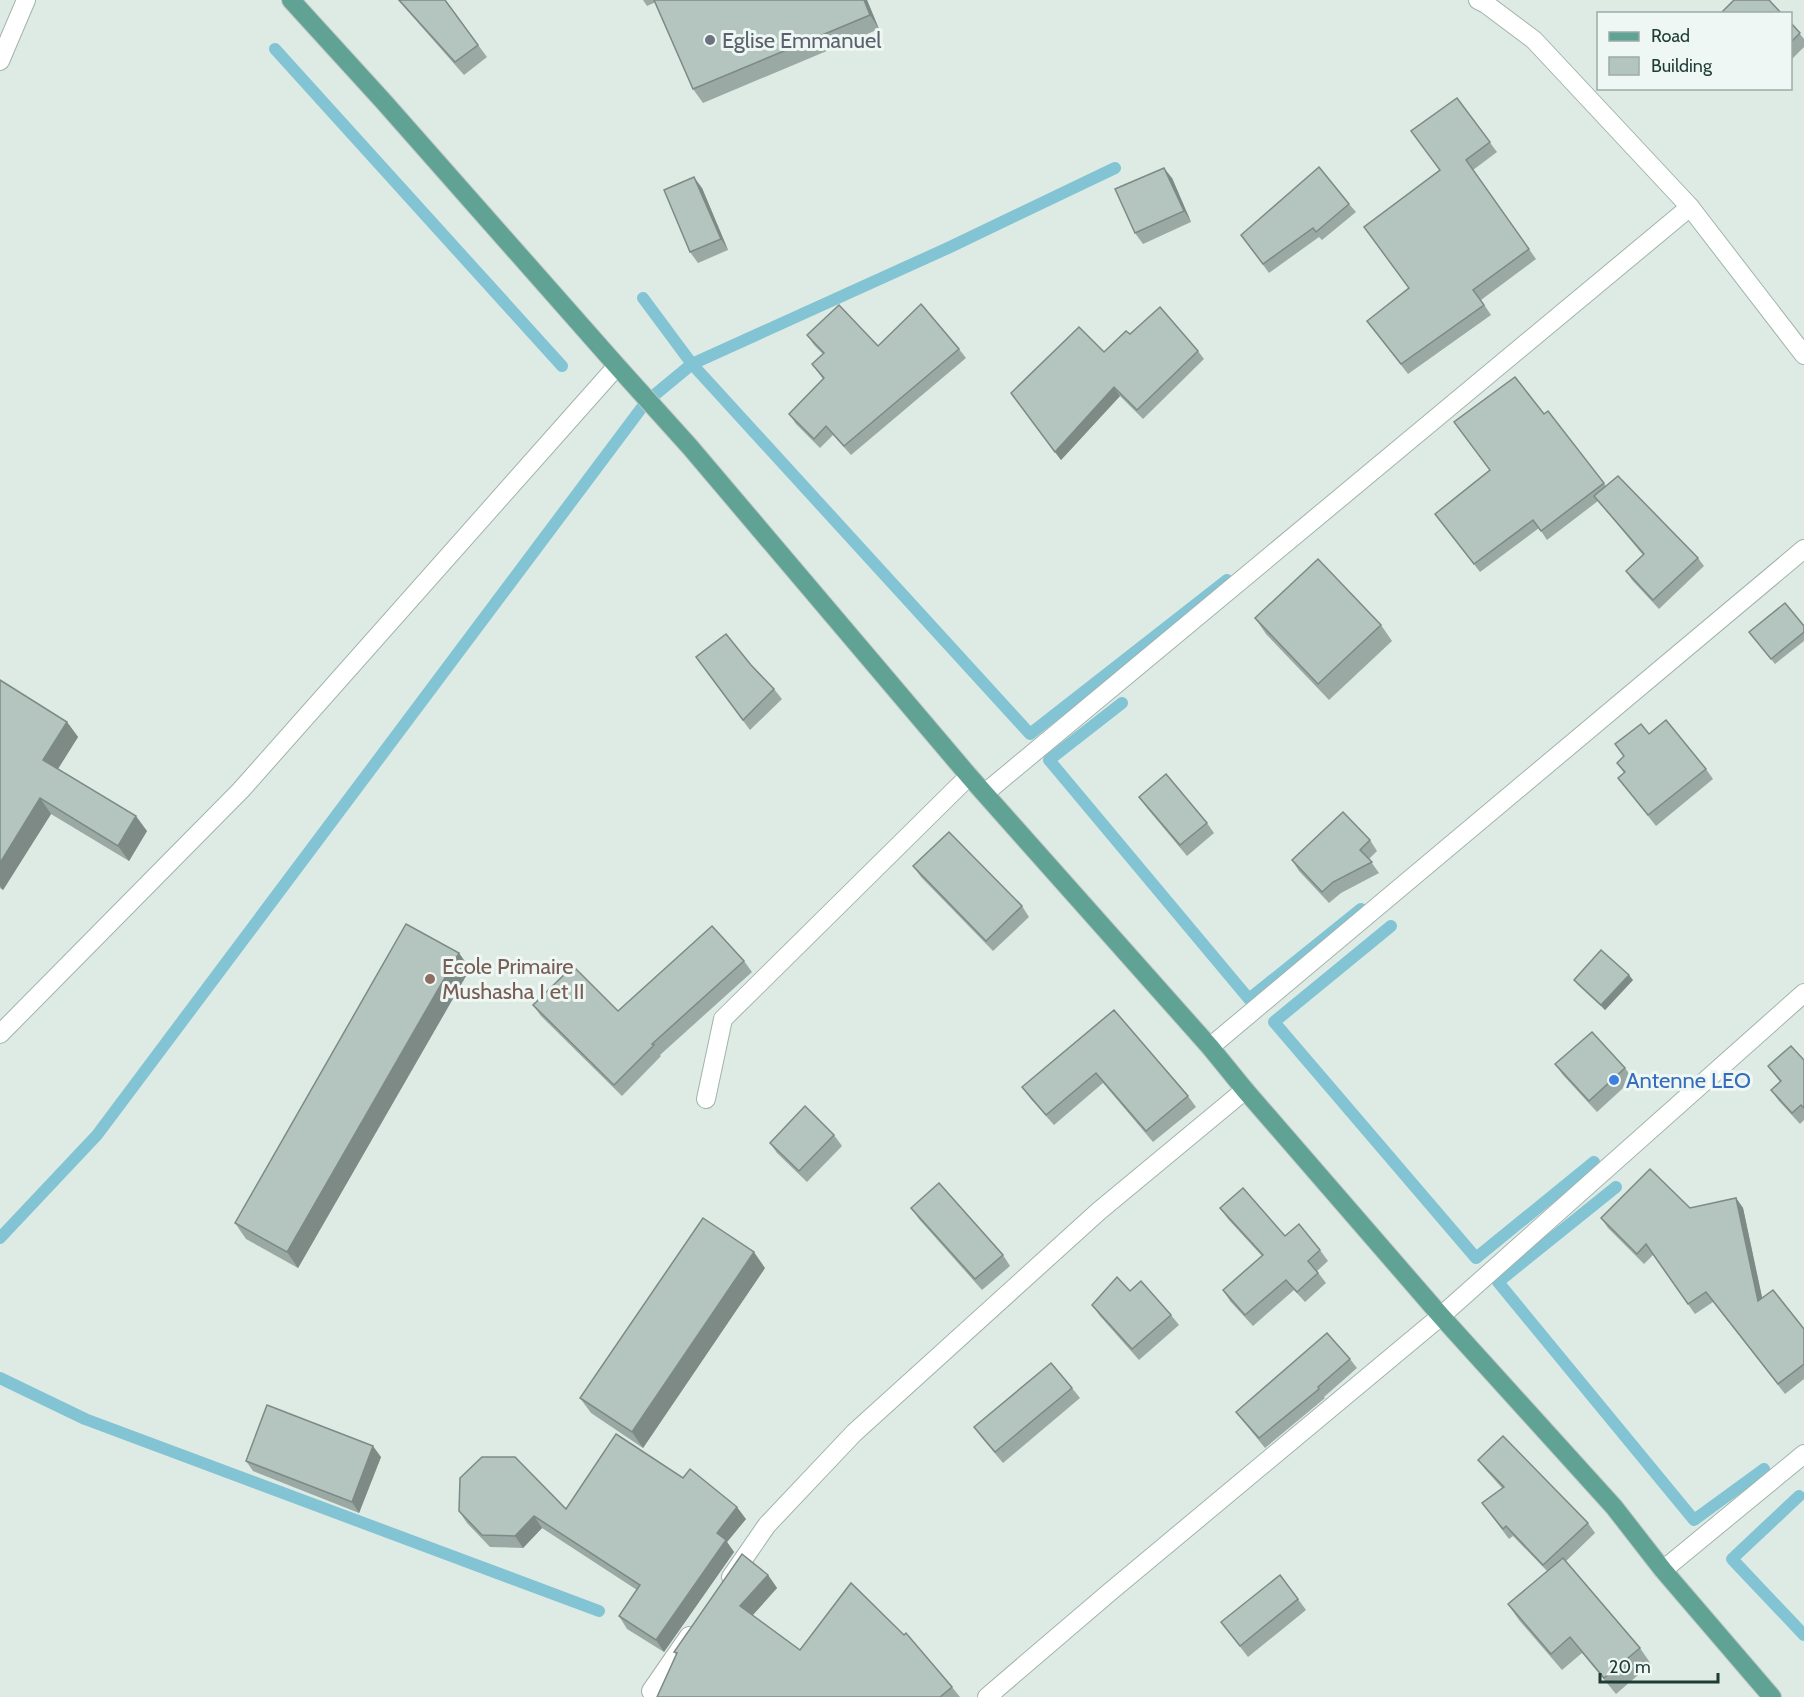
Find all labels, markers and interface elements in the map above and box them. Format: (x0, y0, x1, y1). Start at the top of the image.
legend (1597, 12, 1792, 90)
text: Road (1651, 25, 1690, 47)
place label: Eglise Emmanuel (722, 27, 882, 54)
marker: Eglise Emmanuel (703, 33, 717, 47)
text: Building (1651, 55, 1713, 77)
place label: Ecole Primaire Mushasha I et II (442, 953, 585, 1005)
marker: Ecole Primaire Mushasha I et II (423, 972, 437, 986)
place label: Antenne LEO (1626, 1067, 1751, 1094)
marker: Antenne LEO (1607, 1073, 1621, 1087)
scale bar (1600, 1646, 1718, 1684)
text: 20 m (1609, 1656, 1651, 1678)

